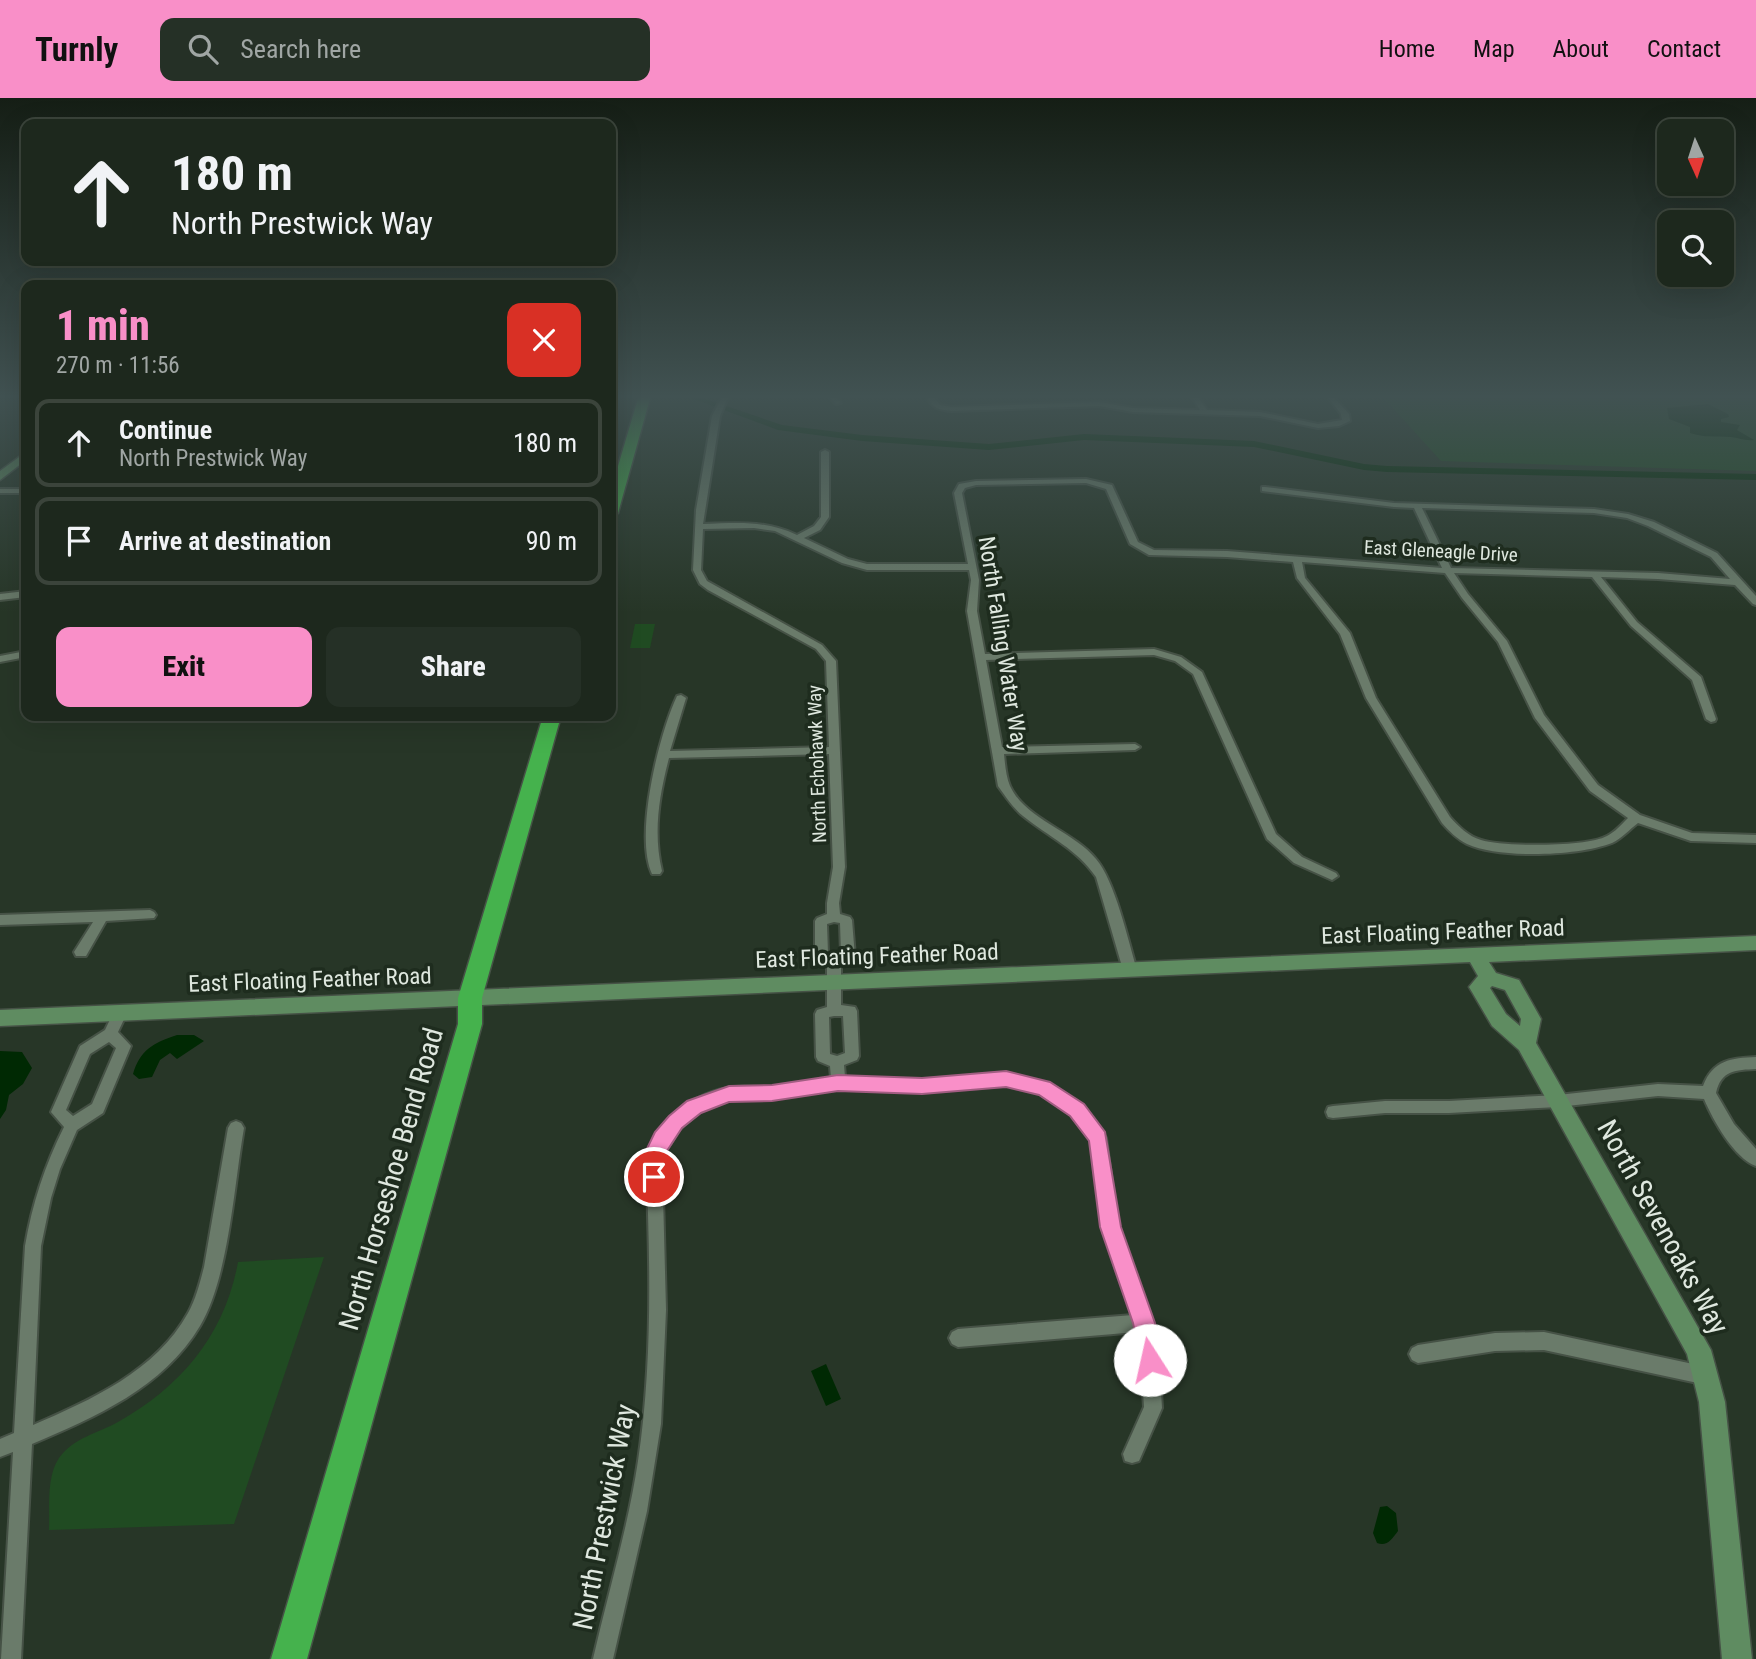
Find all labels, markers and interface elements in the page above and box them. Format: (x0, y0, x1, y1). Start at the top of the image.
search box (160, 18, 650, 81)
text: Turnly (35, 30, 118, 69)
icon: search (184, 30, 222, 68)
text: Search here (240, 34, 361, 64)
text: Home (1379, 35, 1435, 63)
text: Map (1473, 35, 1515, 63)
text: About (1553, 35, 1609, 63)
text: Contact (1647, 35, 1721, 63)
north arrow (1657, 119, 1734, 196)
map controls (1657, 119, 1734, 287)
text: 180 m (171, 145, 293, 202)
icon: ahead (56, 147, 147, 238)
text: North Prestwick Way (171, 204, 433, 242)
button: search (1657, 210, 1734, 287)
text: 1 min (56, 301, 150, 350)
button: close (507, 303, 581, 377)
text: 270 m · 11:56 (56, 352, 180, 379)
text: Continue (119, 415, 212, 445)
icon: ahead (60, 424, 98, 462)
text: 180 m (513, 428, 577, 458)
text: North Prestwick Way (119, 445, 307, 472)
icon: arrive (60, 522, 98, 560)
text: Arrive at destination (119, 526, 331, 556)
text: 90 m (526, 526, 577, 556)
street label: North Falling Water Way (973, 534, 1033, 754)
street label: East Gleneagle Drive (1364, 535, 1518, 567)
button: Exit (56, 627, 312, 707)
button: Share (326, 627, 581, 707)
street label: North Echohawk Way (803, 685, 831, 843)
street label: East Floating Feather Road (1321, 914, 1565, 950)
street label: East Floating Feather Road (755, 938, 999, 974)
street label: East Floating Feather Road (188, 962, 432, 998)
street label: North Horseshoe Bend Road (332, 1024, 450, 1334)
street label: North Sevenoaks Way (1590, 1114, 1736, 1340)
pin (624, 1147, 684, 1207)
icon: arrive (635, 1158, 673, 1196)
position arrow (1113, 1323, 1187, 1397)
street label: North Prestwick Way (566, 1401, 642, 1633)

